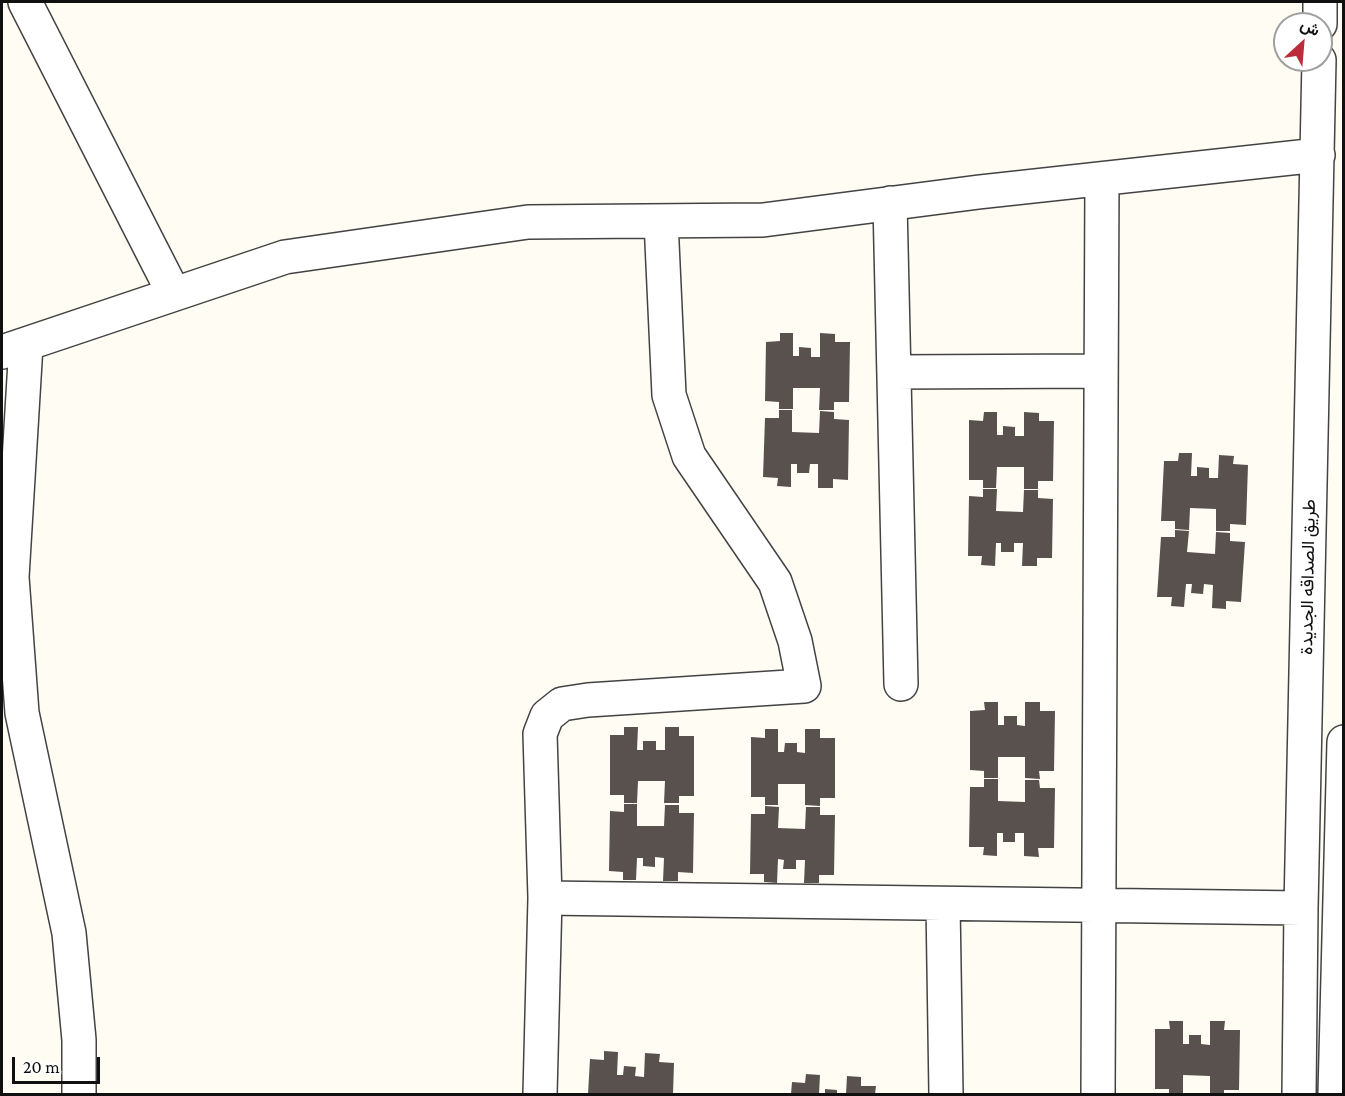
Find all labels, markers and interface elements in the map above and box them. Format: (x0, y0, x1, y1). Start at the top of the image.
north arrow (1273, 12, 1333, 72)
text: ش (1298, 15, 1323, 39)
street label: طريق الصداقه الجديدة (1296, 499, 1320, 655)
scale bar (15, 1045, 104, 1083)
text: 20 m (23, 1057, 60, 1077)

